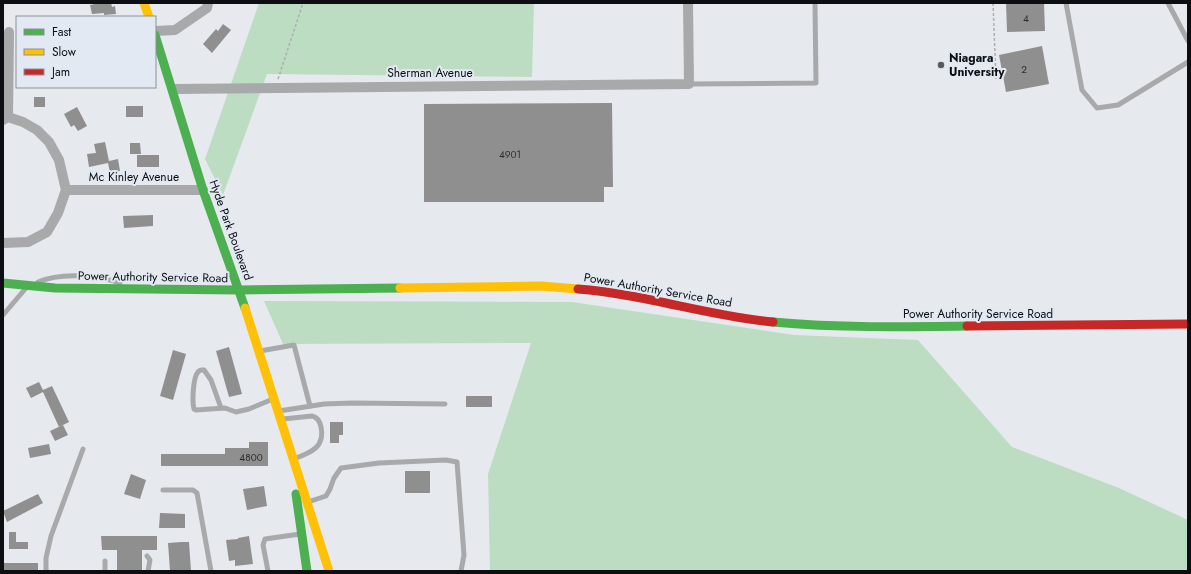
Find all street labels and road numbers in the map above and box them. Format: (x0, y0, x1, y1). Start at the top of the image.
street label: Sherman Avenue (387, 64, 473, 82)
street label: Mc Kinley Avenue (89, 168, 179, 186)
street label: Hyde Park Boulevard (204, 177, 258, 283)
street label: Power Authority Service Road (78, 267, 228, 287)
street label: Power Authority Service Road (582, 268, 734, 312)
street label: Power Authority Service Road (903, 305, 1053, 323)

